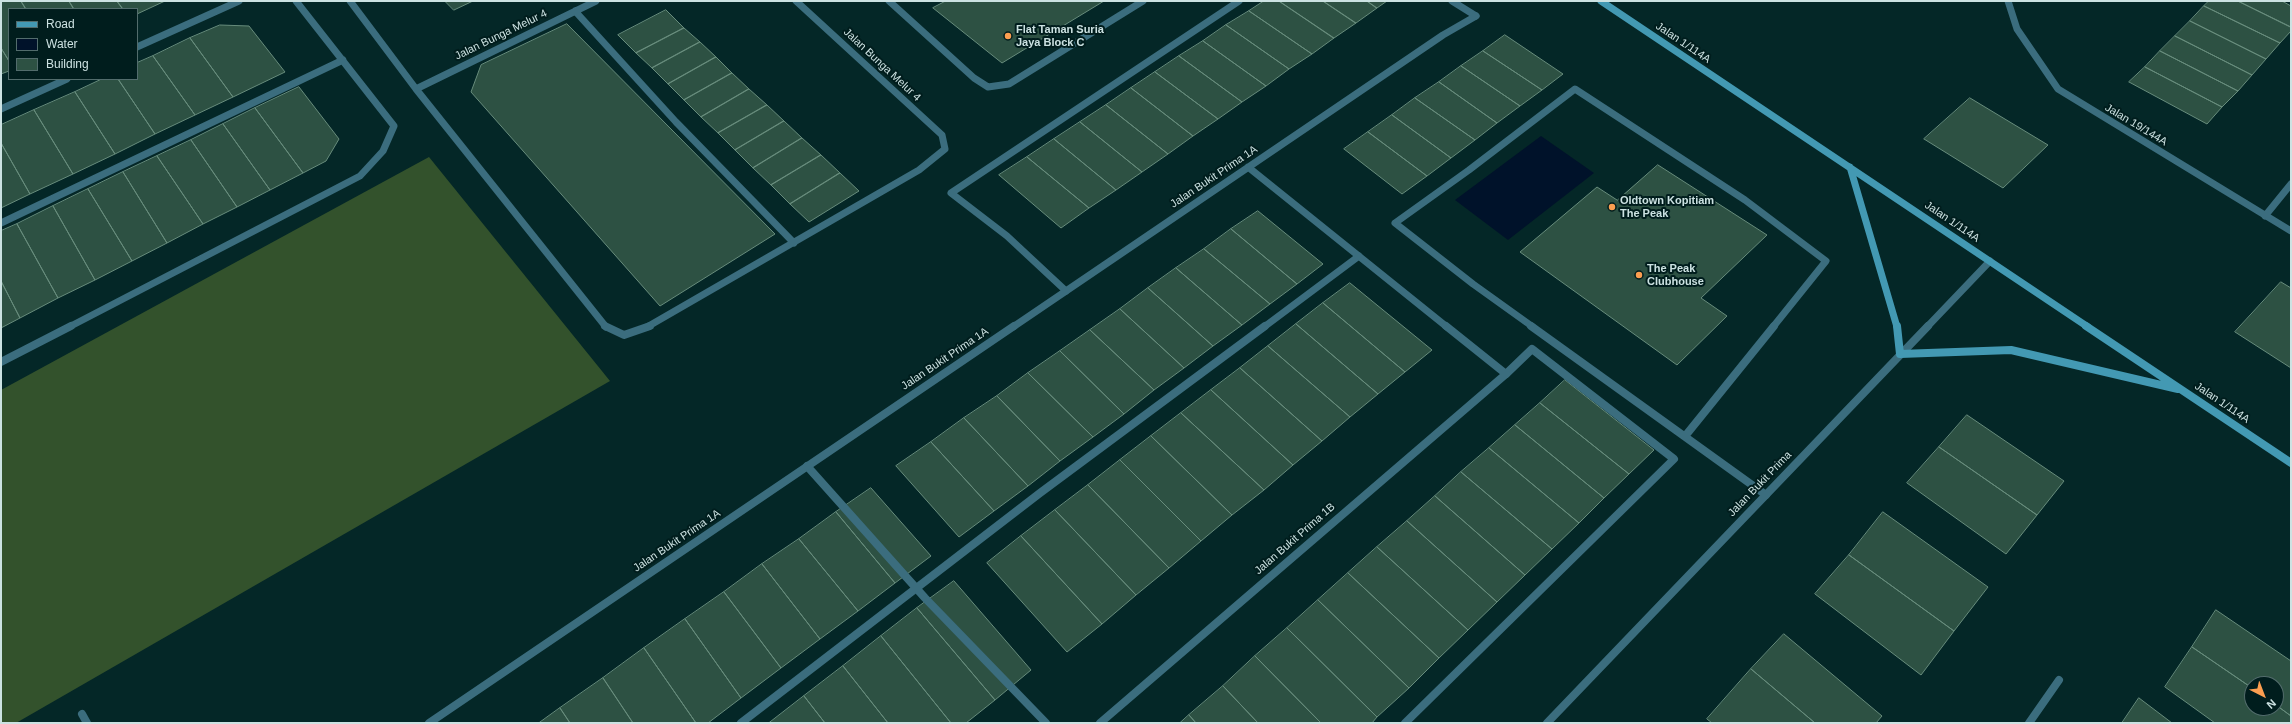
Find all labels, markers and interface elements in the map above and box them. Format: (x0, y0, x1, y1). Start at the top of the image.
street label: Jalan Bunga Melur 4 (453, 7, 549, 63)
legend (8, 8, 138, 80)
text: Road (46, 17, 75, 31)
street label: Jalan 1/114A (1653, 20, 1713, 66)
place label: Flat Taman Suria Jaya Block C (1016, 23, 1104, 49)
street label: Jalan Bunga Melur 4 (841, 26, 923, 104)
marker: Flat Taman Suria Jaya Block C (1003, 31, 1013, 41)
text: Water (46, 37, 78, 51)
text: Building (46, 57, 89, 71)
street label: Jalan 19/144A (2102, 101, 2170, 149)
street label: Jalan Bukit Prima 1A (1168, 143, 1260, 211)
place label: Oldtown Kopitiam The Peak (1620, 194, 1714, 220)
street label: Jalan 1/114A (1922, 199, 1982, 245)
marker: Oldtown Kopitiam The Peak (1607, 202, 1617, 212)
place label: The Peak Clubhouse (1647, 262, 1704, 288)
marker: The Peak Clubhouse (1634, 270, 1644, 280)
street label: Jalan Bukit Prima 1A (899, 325, 991, 393)
street label: Jalan 1/114A (2192, 380, 2252, 426)
street label: Jalan Bukit Prima (1726, 449, 1794, 519)
street label: Jalan Bukit Prima 1B (1252, 501, 1338, 577)
street label: Jalan Bukit Prima 1A (631, 507, 723, 575)
north arrow (2244, 676, 2284, 716)
text: N (2264, 697, 2278, 711)

